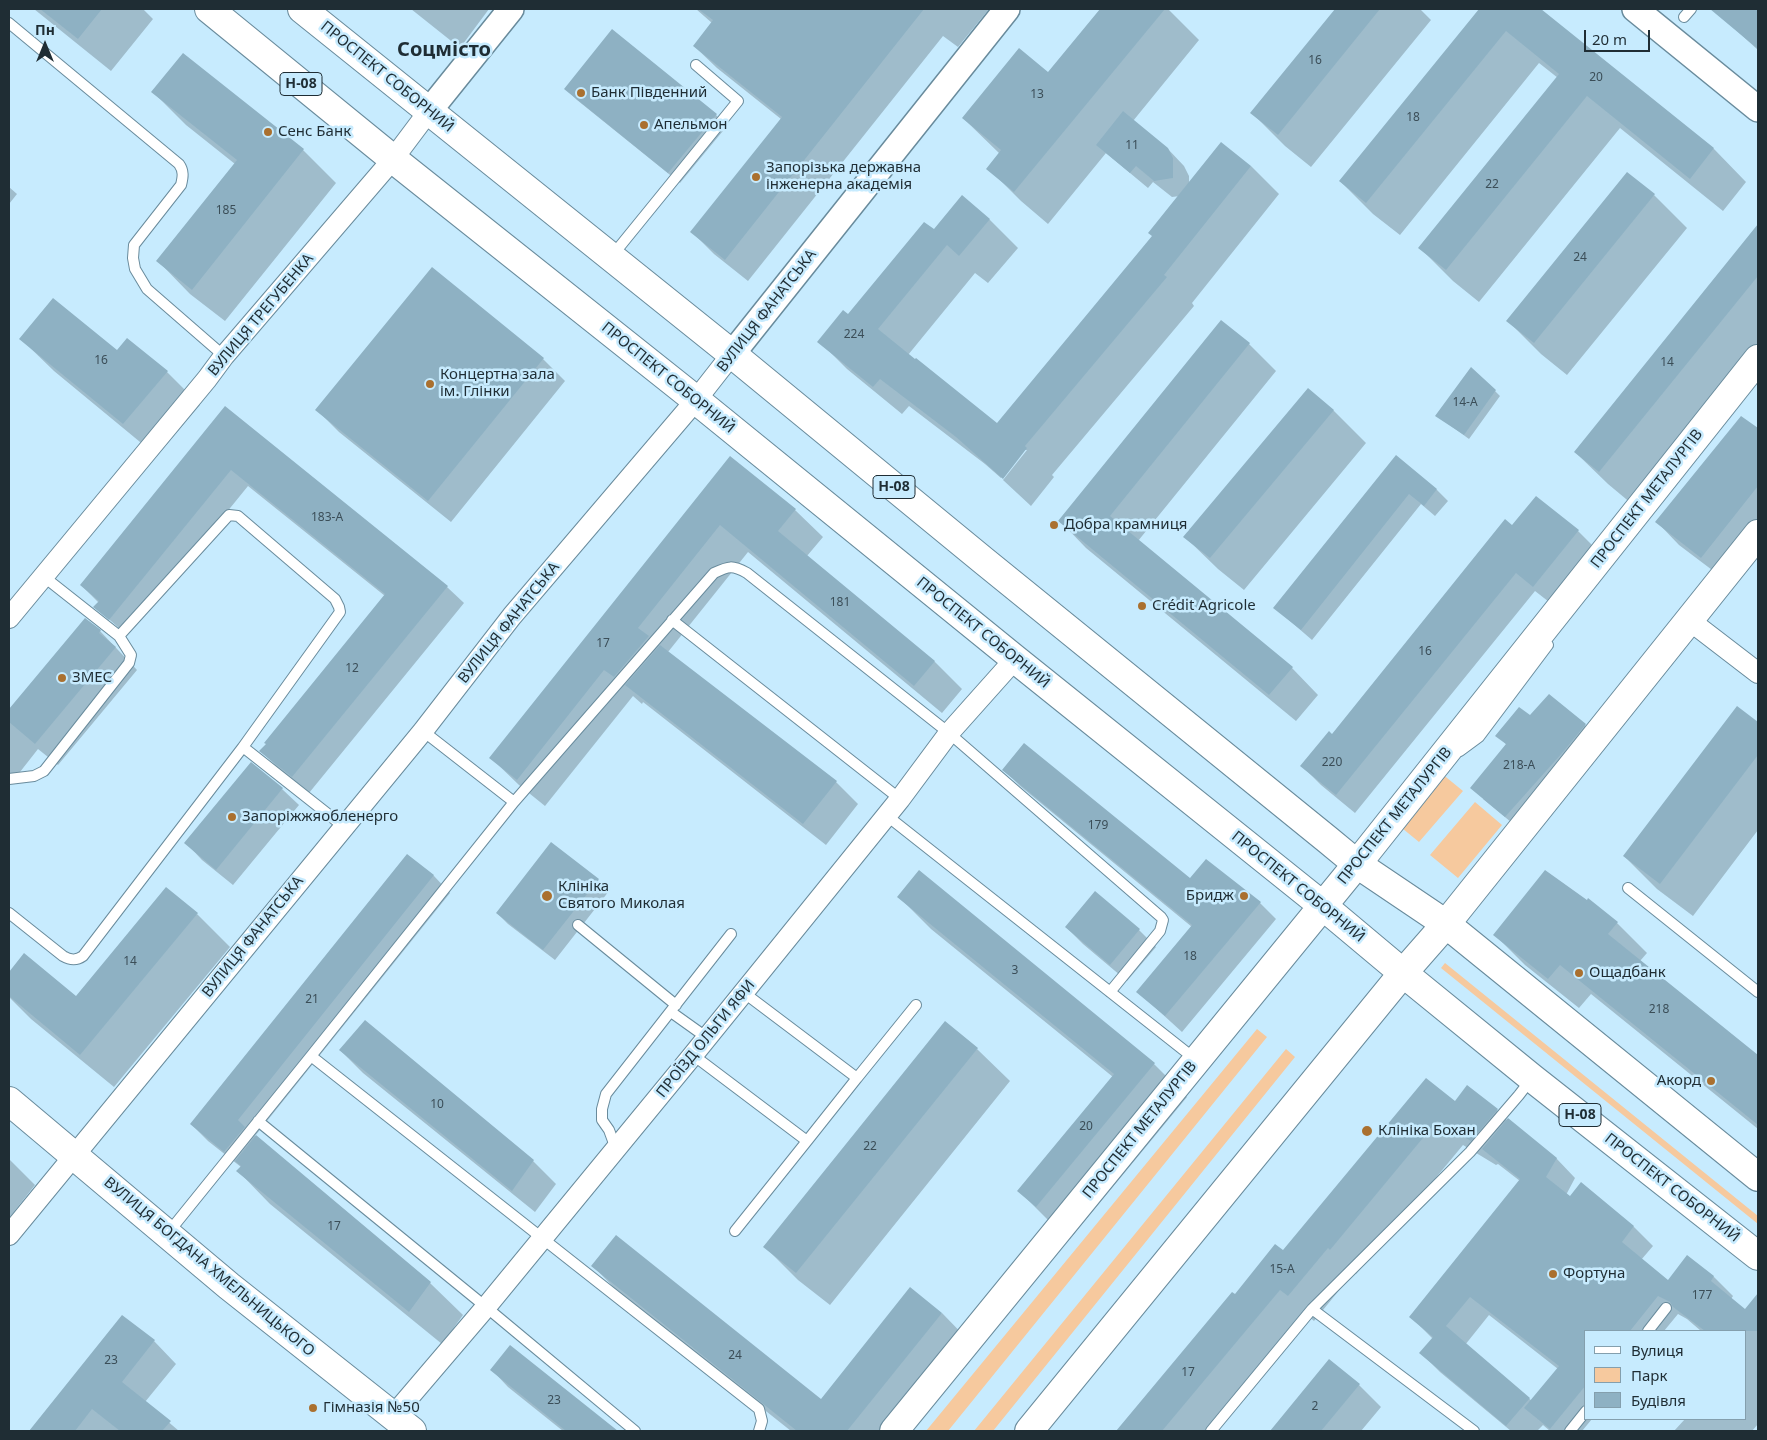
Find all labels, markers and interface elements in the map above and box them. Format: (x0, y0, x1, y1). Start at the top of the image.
street label: ПРОСПЕКТ СОБОРНИЙ (317, 18, 457, 136)
north arrow (20, 20, 70, 70)
text: Пн (35, 20, 55, 39)
scale bar (1587, 20, 1653, 52)
text: 20 m (1592, 29, 1627, 49)
district label: Соцмісто (397, 38, 491, 62)
house number: 16 (1308, 54, 1322, 68)
house number: 20 (1589, 71, 1603, 85)
road number: Н-08 (280, 72, 322, 96)
place label: Банк Південний (591, 84, 707, 102)
marker: Банк Південний (575, 87, 587, 99)
house number: 13 (1030, 88, 1044, 102)
house number: 18 (1406, 111, 1420, 125)
place label: Апельмон (654, 116, 728, 134)
marker: Апельмон (638, 119, 650, 131)
place label: Сенс Банк (278, 123, 351, 141)
marker: Сенс Банк (262, 126, 274, 138)
house number: 11 (1125, 139, 1139, 153)
place label: Запорізька державна інженерна академія (766, 159, 921, 194)
marker: Запорізька державна інженерна академія (750, 171, 762, 183)
house number: 22 (1485, 178, 1499, 192)
house number: 185 (216, 204, 236, 218)
street label: ВУЛИЦЯ ФАНАТСЬКА (714, 246, 820, 376)
street label: ВУЛИЦЯ ТРЕГУБЕНКА (205, 250, 317, 380)
house number: 24 (1573, 251, 1587, 265)
street label: ПРОСПЕКТ СОБОРНИЙ (598, 319, 738, 437)
house number: 224 (844, 328, 864, 342)
house number: 16 (94, 354, 108, 368)
house number: 14 (1660, 356, 1674, 370)
place label: Концертна зала ім. Глінки (440, 366, 555, 401)
marker: Концертна зала ім. Глінки (424, 378, 436, 390)
house number: 14-А (1452, 396, 1478, 410)
street label: ПРОСПЕКТ МЕТАЛУРГІВ (1587, 426, 1707, 572)
road number: Н-08 (873, 476, 915, 498)
house number: 183-А (311, 511, 343, 525)
place label: Добра крамниця (1064, 516, 1187, 534)
marker: Добра крамниця (1048, 519, 1060, 531)
street label: ВУЛИЦЯ ФАНАТСЬКА (455, 559, 563, 687)
street label: ПРОСПЕКТ СОБОРНИЙ (913, 574, 1053, 692)
house number: 181 (830, 596, 850, 610)
place label: Crédit Agricole (1152, 597, 1256, 615)
marker: Crédit Agricole (1136, 600, 1148, 612)
house number: 17 (596, 637, 610, 651)
house number: 16 (1418, 645, 1432, 659)
house number: 12 (345, 662, 359, 676)
place label: ЗМЕС (72, 669, 112, 687)
marker: ЗМЕС (56, 672, 68, 684)
street label: ПРОСПЕКТ МЕТАЛУРГІВ (1334, 744, 1456, 888)
house number: 220 (1322, 756, 1342, 770)
house number: 218-А (1503, 759, 1535, 773)
place label: Запоріжжяобленерго (242, 808, 398, 826)
marker: Запоріжжяобленерго (226, 811, 238, 823)
house number: 179 (1088, 819, 1108, 833)
street label: ПРОСПЕКТ СОБОРНИЙ (1228, 828, 1368, 946)
street label: ВУЛИЦЯ ФАНАТСЬКА (199, 873, 307, 1001)
place label: Клініка Святого Миколая (558, 878, 685, 913)
place label: Бридж (1186, 887, 1234, 905)
marker: Клініка Святого Миколая (540, 889, 554, 903)
marker: Бридж (1238, 890, 1250, 902)
house number: 18 (1183, 950, 1197, 964)
house number: 14 (123, 955, 137, 969)
house number: 3 (1012, 964, 1018, 978)
place label: Ощадбанк (1589, 964, 1666, 982)
marker: Ощадбанк (1573, 967, 1585, 979)
street label: ПРОЇЗД ОЛЬГИ ЯФИ (653, 977, 759, 1101)
house number: 21 (305, 993, 319, 1007)
house number: 218 (1649, 1003, 1669, 1017)
street label: ПРОСПЕКТ МЕТАЛУРГІВ (1079, 1058, 1201, 1202)
place label: Акорд (1657, 1072, 1701, 1090)
marker: Акорд (1705, 1075, 1717, 1087)
house number: 10 (430, 1098, 444, 1112)
road number: Н-08 (1559, 1104, 1601, 1126)
house number: 20 (1079, 1120, 1093, 1134)
place label: Клініка Бохан (1378, 1122, 1476, 1140)
marker: Клініка Бохан (1360, 1124, 1374, 1138)
street label: ПРОСПЕКТ СОБОРНИЙ (1601, 1130, 1743, 1246)
house number: 22 (863, 1140, 877, 1154)
street label: ВУЛИЦЯ БОГДАНА ХМЕЛЬНИЦЬКОГО (100, 1174, 318, 1360)
house number: 17 (327, 1220, 341, 1234)
house number: 15-А (1269, 1263, 1295, 1277)
place label: Фортуна (1563, 1265, 1625, 1283)
marker: Фортуна (1547, 1268, 1559, 1280)
house number: 177 (1692, 1289, 1712, 1303)
legend (1584, 1330, 1747, 1420)
text: Вулиця (1631, 1340, 1684, 1360)
house number: 24 (728, 1349, 742, 1363)
house number: 23 (104, 1354, 118, 1368)
text: Парк (1631, 1365, 1667, 1385)
house number: 17 (1181, 1366, 1195, 1380)
text: Будівля (1631, 1390, 1686, 1410)
house number: 23 (547, 1394, 561, 1408)
place label: Гімназія №50 (323, 1399, 420, 1417)
house number: 2 (1312, 1400, 1318, 1414)
marker: Гімназія №50 (307, 1402, 319, 1414)

